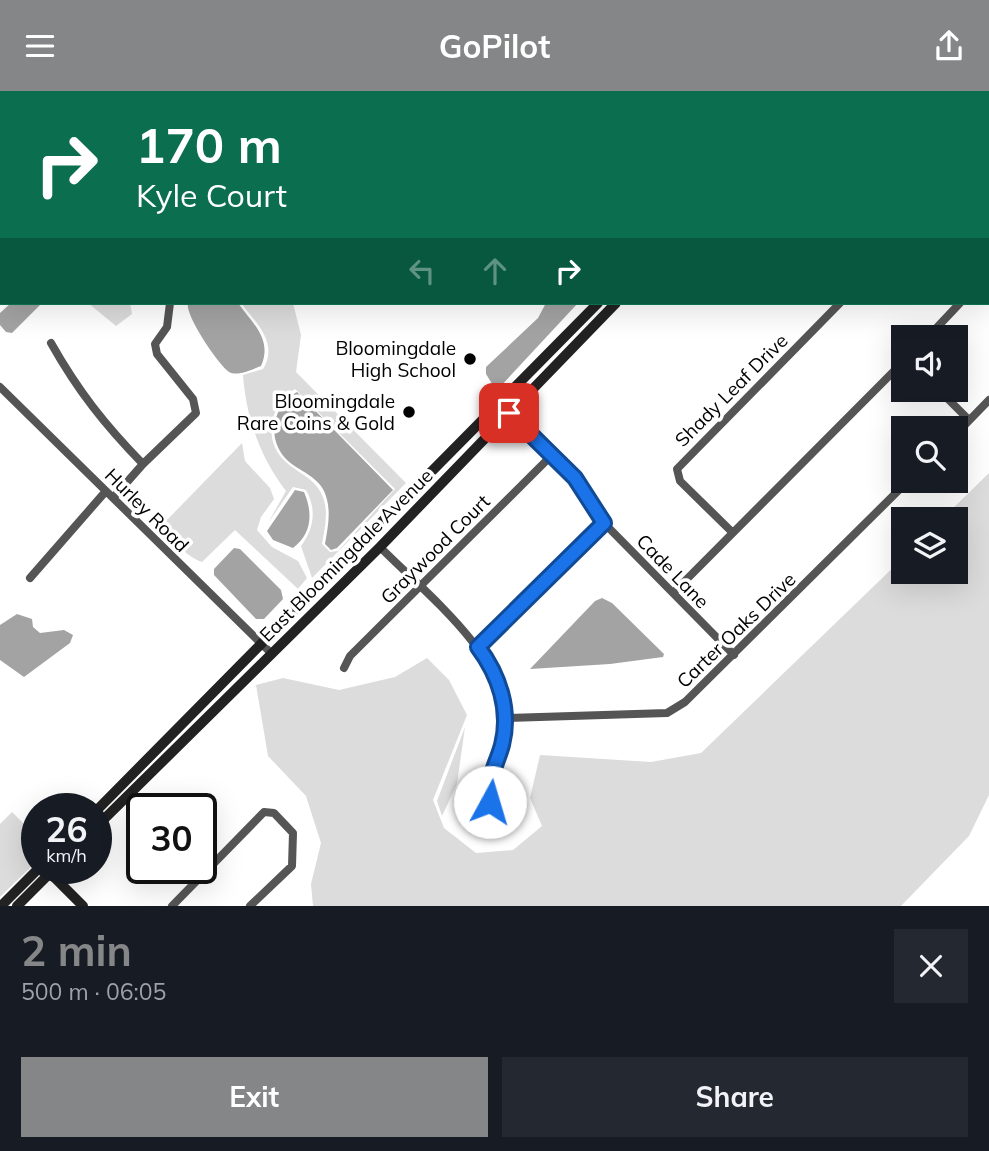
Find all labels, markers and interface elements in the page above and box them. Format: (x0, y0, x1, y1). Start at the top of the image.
text: GoPilot (439, 26, 550, 66)
icon: menu (21, 27, 59, 65)
icon: share (930, 27, 968, 65)
text: 170 m (136, 114, 282, 175)
icon: right (21, 119, 112, 210)
text: Kyle Court (136, 175, 287, 215)
icon: left (403, 252, 441, 290)
icon: ahead (476, 252, 514, 290)
icon: right (549, 252, 587, 290)
map controls (891, 325, 968, 584)
button: sound (891, 325, 968, 402)
street label: Shady Leaf Drive (669, 328, 793, 452)
place label: Bloomingdale High School (335, 336, 456, 382)
marker: Bloomingdale High School (462, 351, 478, 367)
pin (479, 383, 539, 443)
place label: Bloomingdale Rare Coins & Gold (237, 389, 395, 435)
icon: arrive (490, 394, 528, 432)
marker: Bloomingdale Rare Coins & Gold (401, 404, 417, 420)
button: search (891, 416, 968, 493)
street label: Hurley Road (100, 463, 194, 557)
street label: East Bloomingdale Avenue (254, 463, 438, 647)
street label: Graywood Court (375, 489, 495, 609)
button: layers (891, 507, 968, 584)
street label: Cade Lane (632, 529, 714, 613)
street label: Carter Oaks Drive (671, 567, 801, 693)
position arrow (453, 765, 527, 839)
speed limit sign: 30 (126, 793, 217, 884)
text: 26 (45, 807, 88, 851)
text: km/h (46, 844, 87, 867)
text: 2 min (21, 924, 132, 977)
button: close (894, 929, 968, 1003)
text: 500 m · 06:05 (21, 977, 166, 1006)
button: Exit (21, 1057, 488, 1137)
button: Share (502, 1057, 968, 1137)

